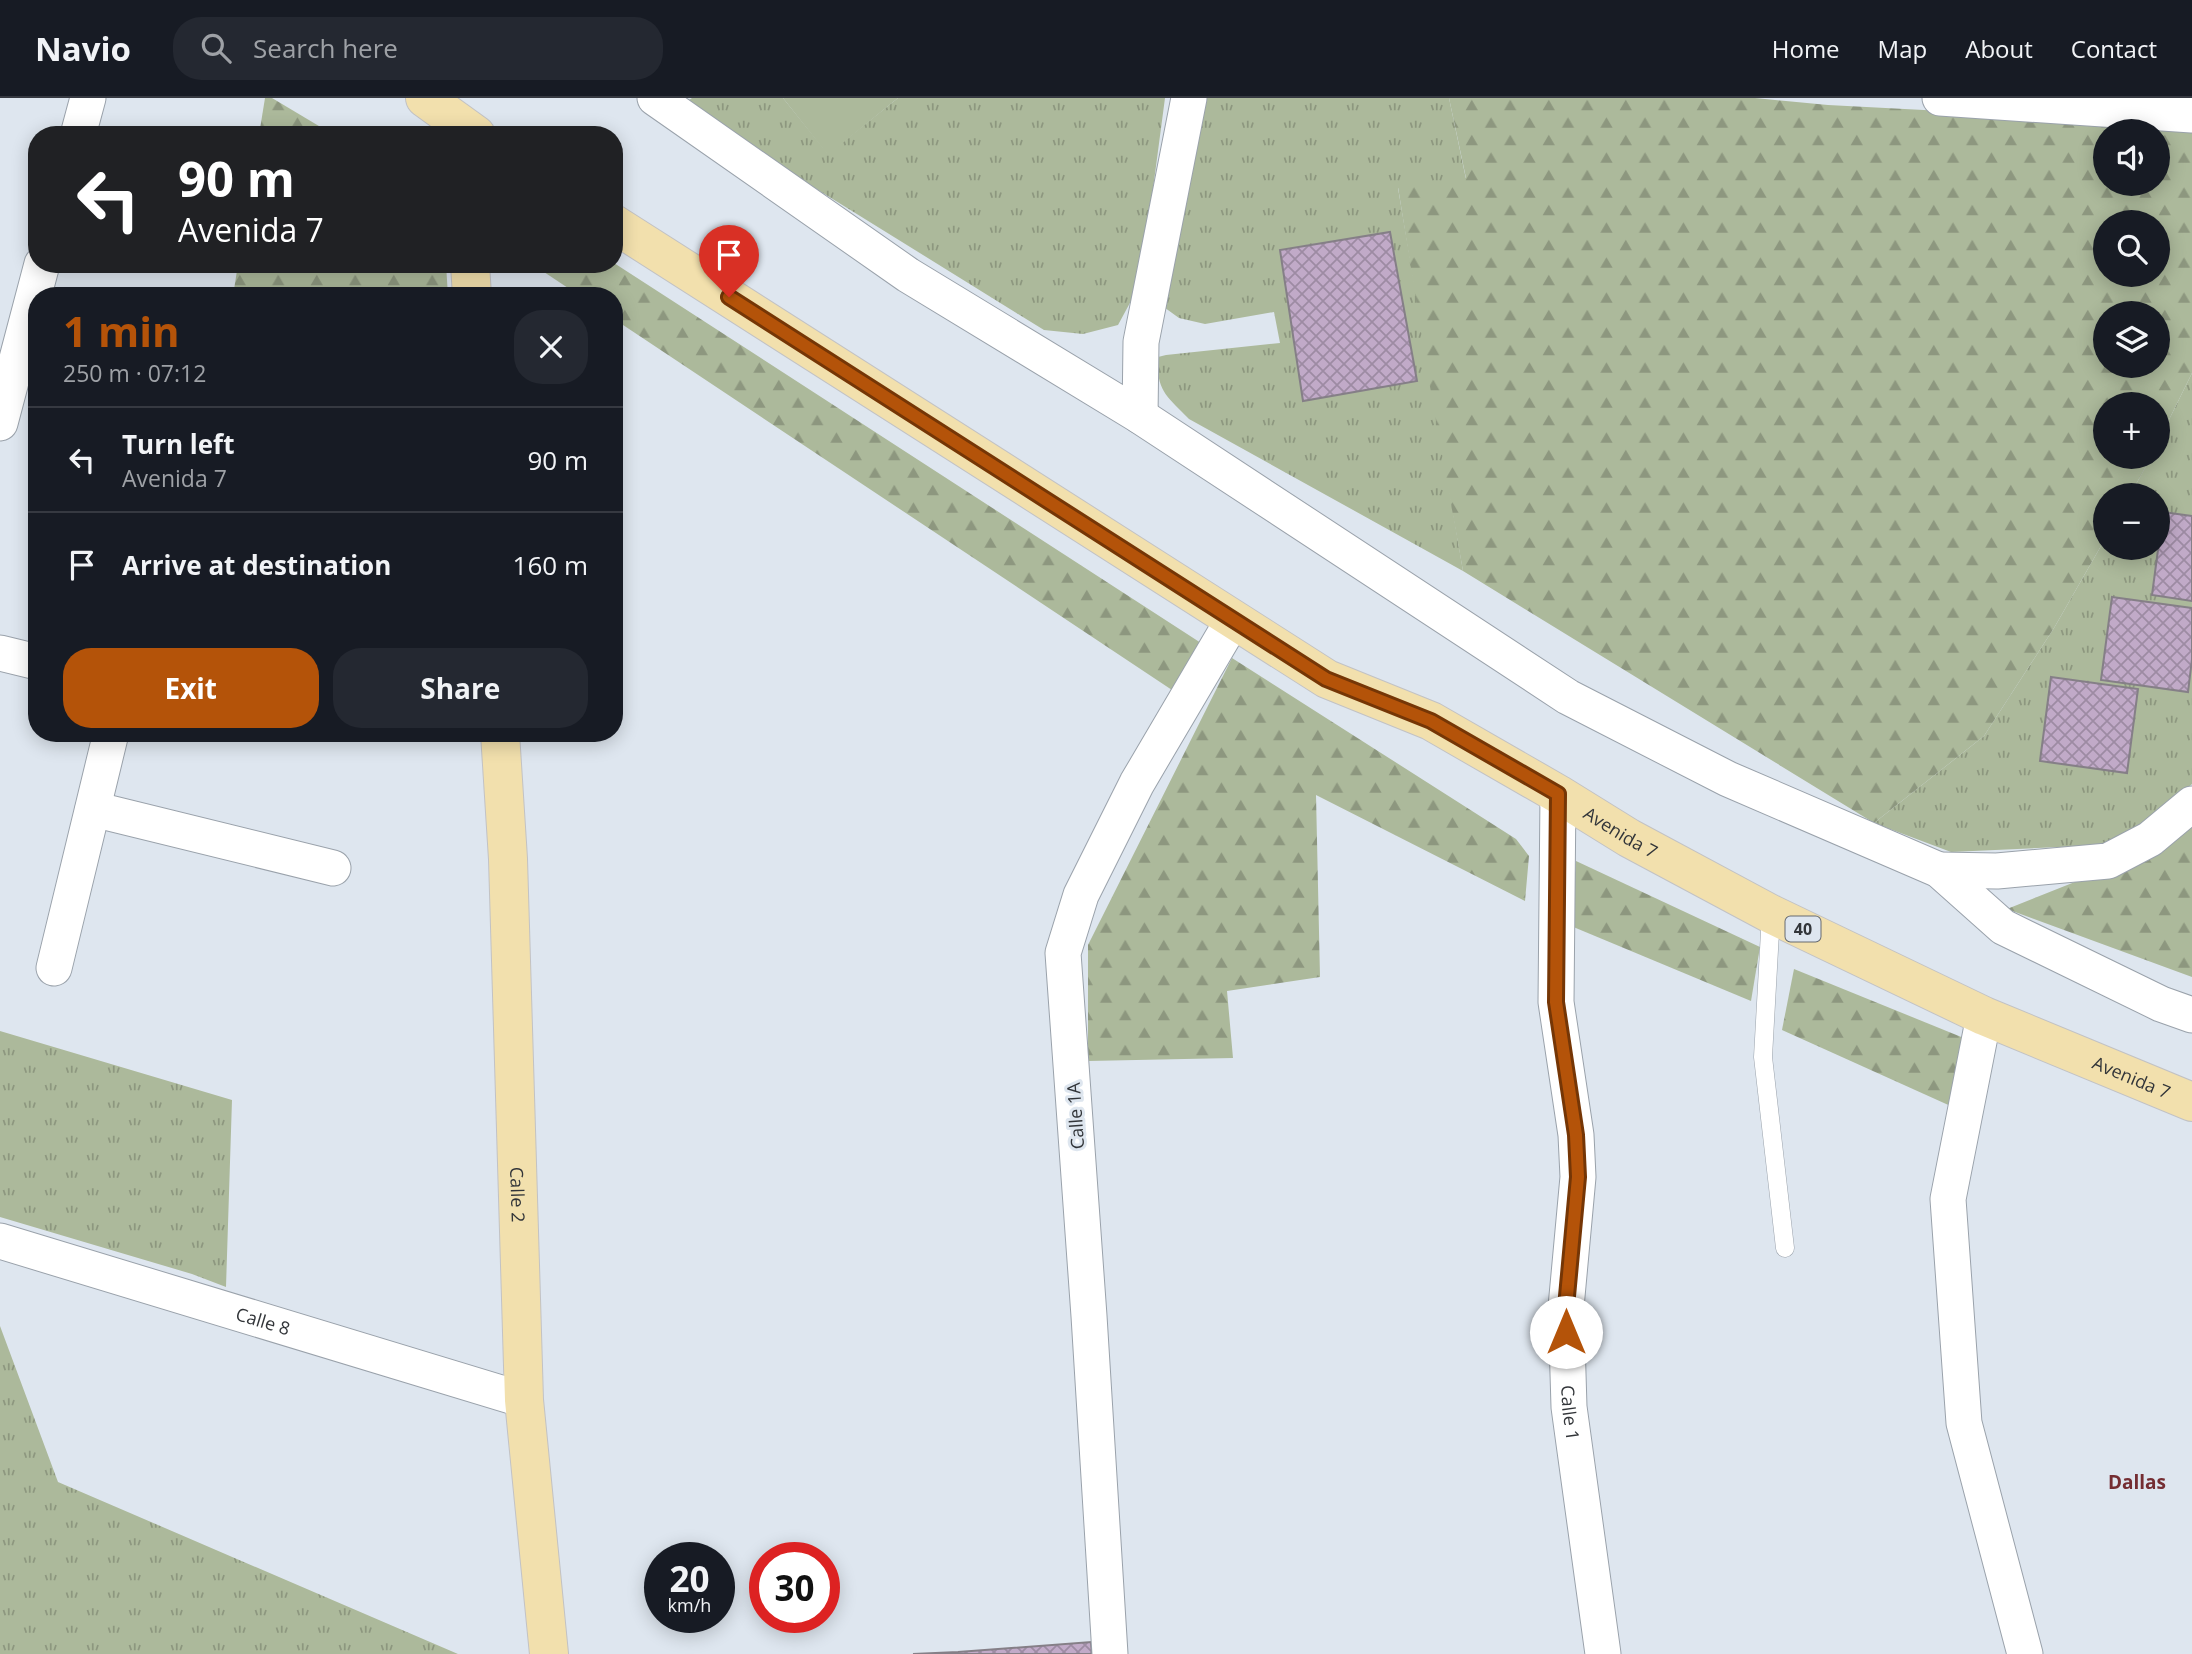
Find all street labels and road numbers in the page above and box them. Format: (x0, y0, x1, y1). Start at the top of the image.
street label: Avenida 7 (1579, 801, 1662, 863)
road number: 40 (1786, 916, 1820, 942)
street label: Avenida 7 (2089, 1050, 2174, 1104)
street label: Calle 1A (1061, 1081, 1089, 1150)
street label: Calle 2 (505, 1166, 531, 1223)
street label: Calle 8 (233, 1301, 293, 1340)
street label: Calle 1 (1556, 1385, 1585, 1442)

